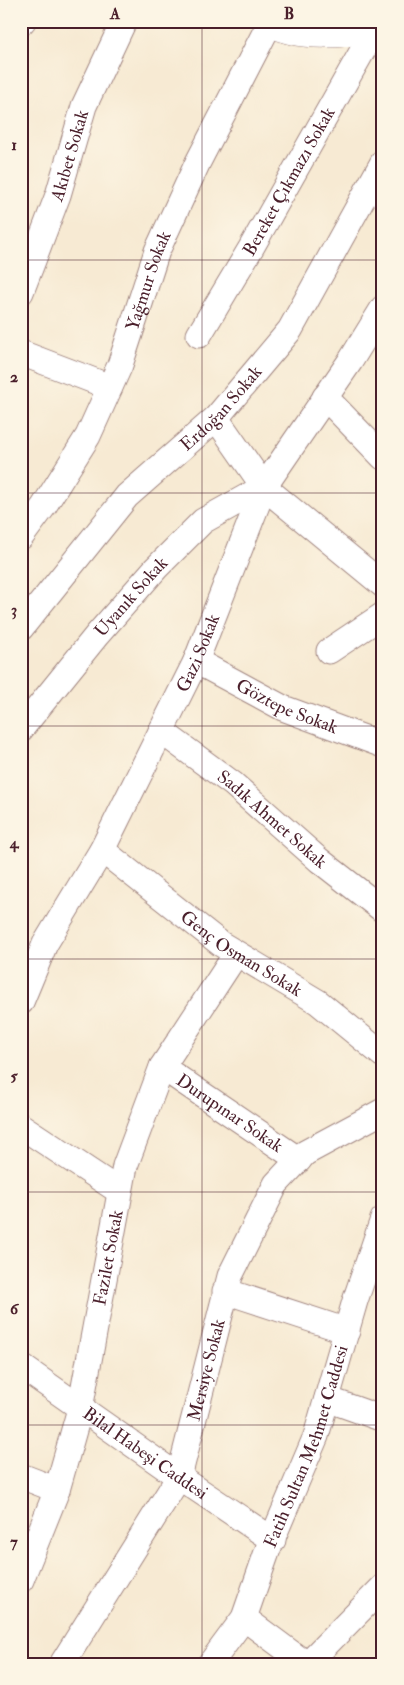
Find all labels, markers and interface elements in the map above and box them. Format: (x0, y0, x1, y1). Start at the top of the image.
text: A (109, 4, 121, 24)
text: B (284, 4, 294, 24)
street label: Bereket Çıkmazı Sokak (238, 103, 341, 260)
street label: Akıbet Sokak (45, 107, 94, 206)
text: 1 (11, 135, 17, 155)
street label: Yağmur Sokak (121, 227, 177, 334)
street label: Erdoğan Sokak (175, 361, 267, 456)
text: 2 (10, 367, 18, 387)
street label: Uyanık Sokak (90, 552, 173, 642)
text: 3 (11, 600, 17, 620)
street label: Gazi Sokak (171, 610, 225, 696)
street label: Göztepe Sokak (232, 674, 341, 739)
street label: Sadık Ahmet Sokak (212, 765, 332, 874)
text: 4 (9, 833, 20, 853)
street label: Genç Osman Sokak (176, 905, 307, 1002)
text: 5 (10, 1066, 18, 1086)
street label: Durupınar Sokak (172, 1069, 288, 1158)
street label: Fazilet Sokak (88, 1208, 129, 1307)
text: 6 (10, 1299, 20, 1319)
street label: Mersiye Sokak (183, 1316, 231, 1424)
street label: Fatih Sultan Mehmet Caddesi (259, 1342, 354, 1551)
street label: Bilal Habeşi Caddesi (78, 1402, 212, 1505)
text: 7 (10, 1532, 18, 1552)

